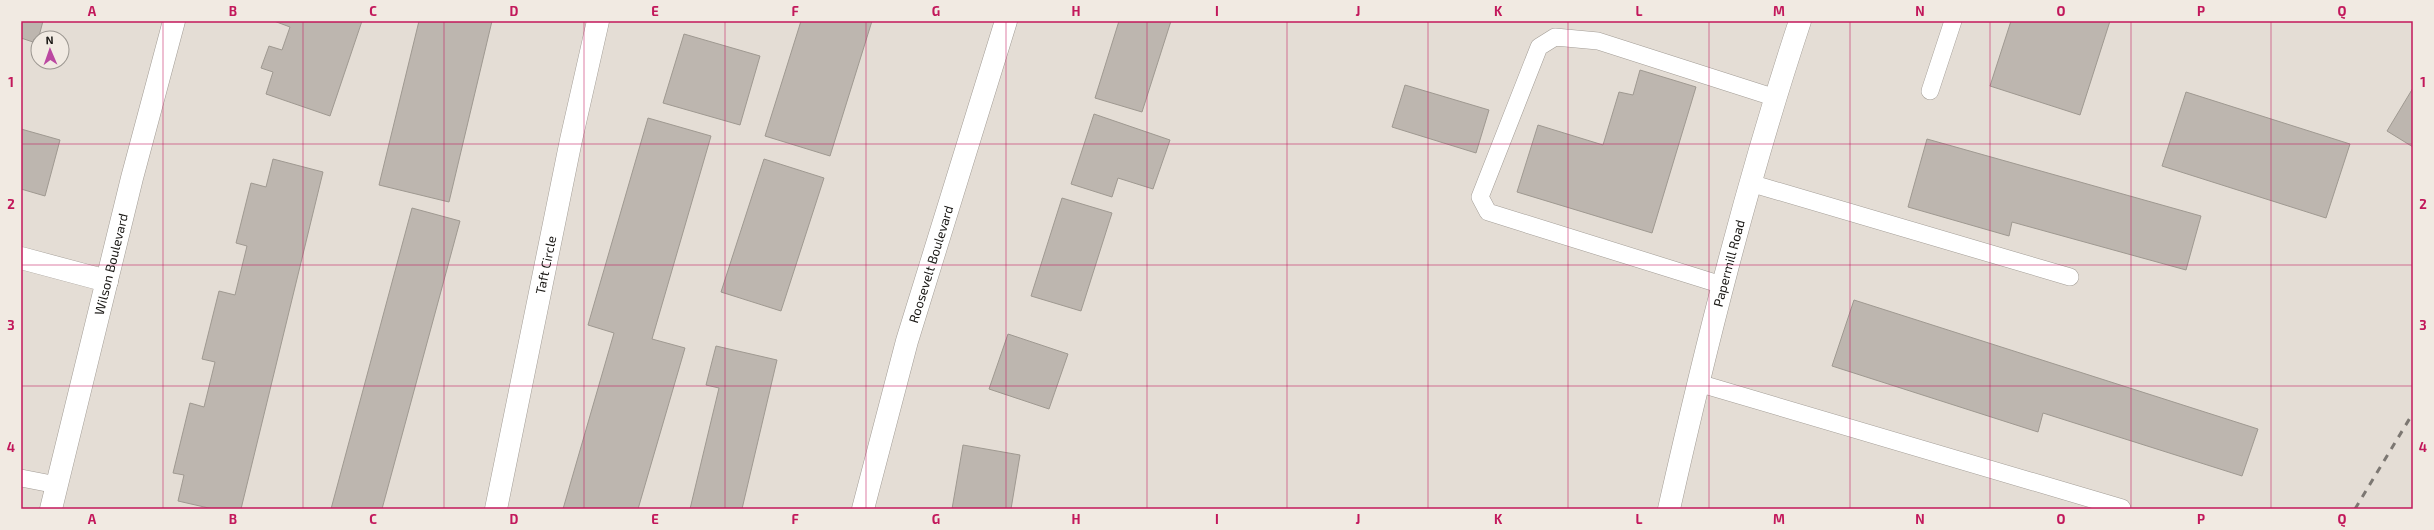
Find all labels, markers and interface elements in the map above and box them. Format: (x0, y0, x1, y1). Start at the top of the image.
text: A (88, 3, 97, 19)
text: B (229, 3, 237, 19)
text: C (369, 3, 377, 19)
text: D (510, 3, 519, 19)
text: E (651, 3, 659, 19)
text: F (791, 3, 799, 19)
text: G (932, 3, 940, 19)
text: H (1072, 3, 1081, 19)
text: I (1215, 3, 1219, 19)
text: J (1356, 3, 1360, 19)
text: K (1494, 3, 1503, 19)
text: L (1636, 3, 1643, 19)
text: M (1773, 3, 1785, 19)
text: N (1915, 3, 1925, 19)
text: O (2057, 3, 2066, 19)
text: P (2197, 3, 2205, 19)
text: Q (2338, 3, 2347, 20)
north arrow (30, 30, 70, 70)
text: N (45, 33, 54, 46)
text: 1 (8, 74, 14, 90)
text: 1 (2420, 74, 2426, 90)
text: 2 (7, 196, 15, 212)
text: 2 (2419, 196, 2427, 212)
street label: Roosevelt Boulevard (905, 204, 956, 325)
street label: Wilson Boulevard (91, 212, 131, 317)
street label: Papermill Road (1710, 218, 1748, 308)
street label: Taft Circle (532, 234, 559, 296)
text: 3 (7, 317, 15, 333)
text: 3 (2419, 317, 2427, 333)
text: 4 (7, 439, 15, 455)
text: 4 (2419, 439, 2427, 455)
text: A (88, 511, 97, 527)
text: B (229, 511, 237, 527)
text: C (369, 511, 377, 527)
text: D (510, 511, 519, 527)
text: E (651, 511, 659, 527)
text: F (791, 511, 799, 527)
text: G (932, 511, 940, 527)
text: H (1072, 511, 1081, 527)
text: I (1215, 511, 1219, 527)
text: J (1356, 511, 1360, 527)
text: K (1494, 511, 1503, 527)
text: L (1636, 511, 1643, 527)
text: M (1773, 511, 1785, 527)
text: N (1915, 511, 1925, 527)
text: O (2057, 511, 2066, 527)
text: P (2197, 511, 2205, 527)
text: Q (2338, 511, 2347, 528)

